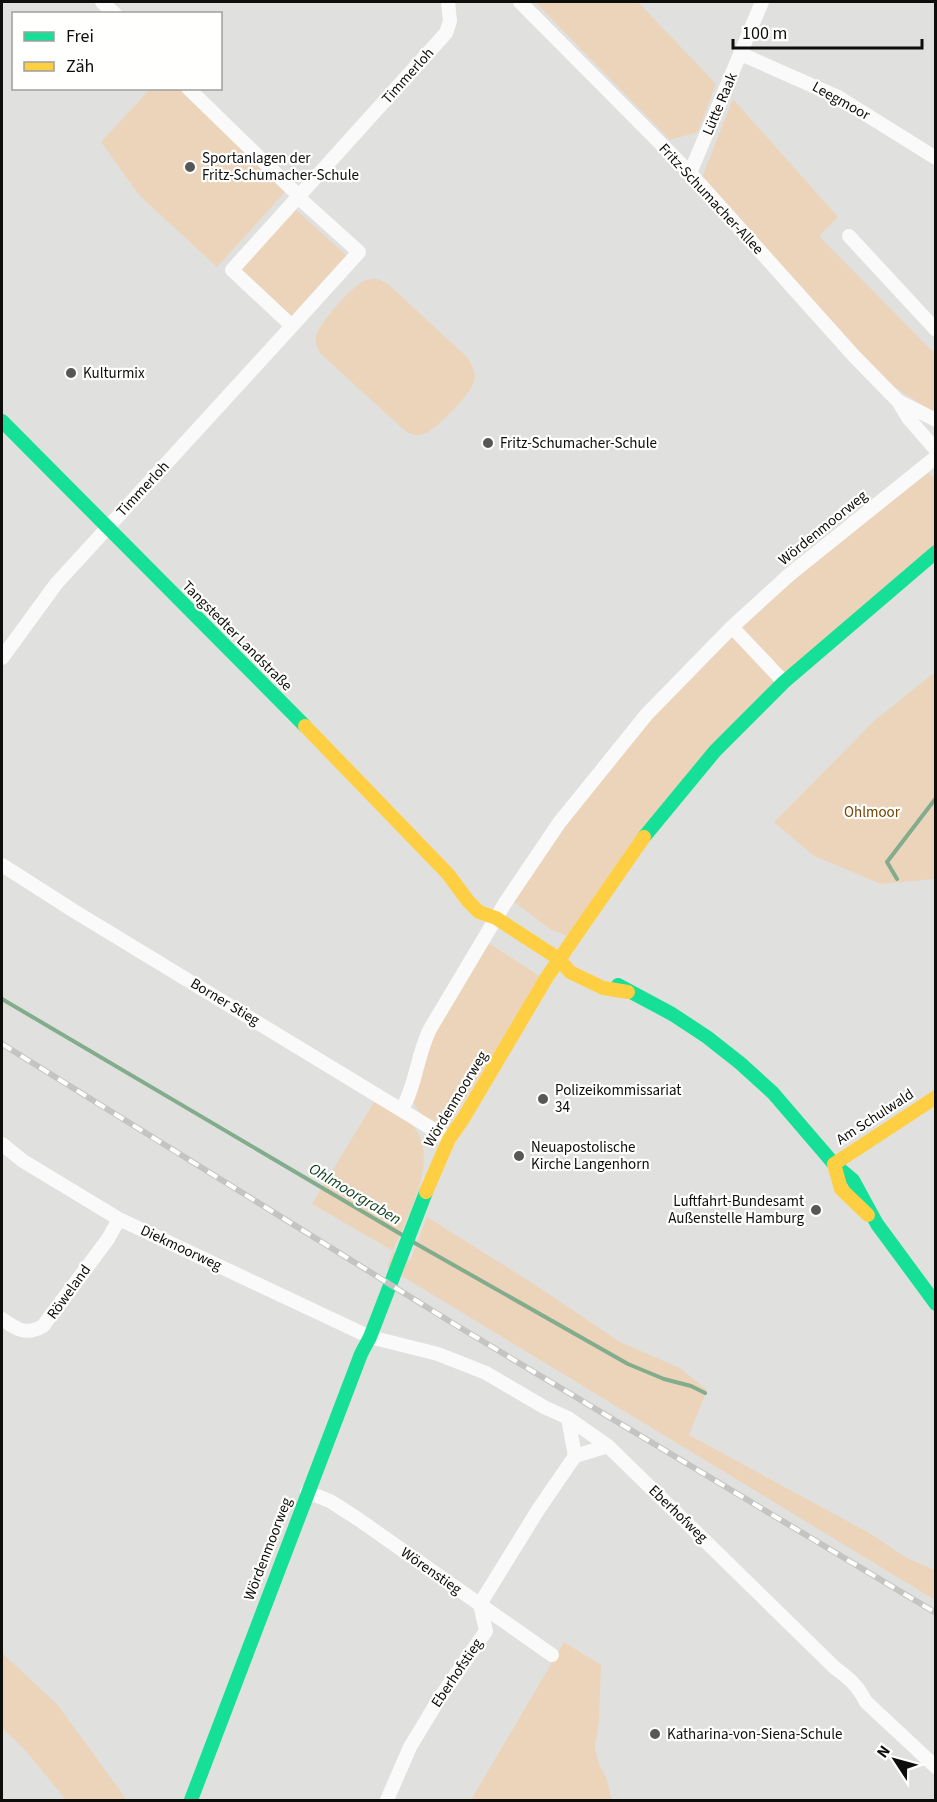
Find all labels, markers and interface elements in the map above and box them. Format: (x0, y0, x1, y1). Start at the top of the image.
legend (12, 12, 222, 90)
scale bar (733, 12, 922, 50)
text: 100 m (742, 21, 787, 46)
text: Frei (66, 24, 94, 49)
street label: Timmerloh (377, 43, 439, 109)
text: Zäh (66, 54, 94, 79)
street label: Lütte Raak (697, 69, 743, 139)
street label: Leegmoor (808, 76, 874, 126)
street label: Fritz-Schumacher-Allee (654, 139, 768, 259)
place label: Sportanlagen der Fritz-Schumacher-Schule (202, 148, 359, 186)
marker: Sportanlagen der Fritz-Schumacher-Schule (183, 160, 197, 174)
place label: Kulturmix (83, 363, 145, 384)
marker: Kulturmix (64, 366, 78, 380)
place label: Fritz-Schumacher-Schule (500, 433, 657, 454)
marker: Fritz-Schumacher-Schule (481, 436, 495, 450)
street label: Timmerloh (112, 456, 174, 522)
street label: Wördenmoorweg (774, 485, 872, 570)
street label: Tangstedter Landstraße (177, 576, 297, 696)
park label: Ohlmoor (844, 802, 901, 823)
street label: Borner Stieg (186, 973, 264, 1031)
street label: Wördenmoorweg (419, 1047, 493, 1151)
place label: Polizeikommissariat 34 (555, 1080, 681, 1118)
street label: Am Schulwald (832, 1084, 918, 1150)
marker: Polizeikommissariat 34 (536, 1092, 550, 1106)
place label: Neuapostolische Kirche Langenhorn (531, 1137, 650, 1175)
marker: Neuapostolische Kirche Langenhorn (512, 1149, 526, 1163)
water label: Ohlmoorgraben (305, 1158, 405, 1230)
place label: Luftfahrt-Bundesamt Außenstelle Hamburg (668, 1191, 804, 1229)
marker: Luftfahrt-Bundesamt Außenstelle Hamburg (809, 1203, 823, 1217)
street label: Diekmoorweg (137, 1220, 226, 1276)
street label: Röweland (42, 1261, 96, 1323)
street label: Eberhofweg (644, 1480, 713, 1548)
street label: Wördenmoorweg (239, 1494, 297, 1604)
street label: Wörenstieg (396, 1542, 466, 1600)
street label: Eberhofstieg (426, 1634, 488, 1712)
place label: Katharina-von-Siena-Schule (667, 1724, 842, 1745)
marker: Katharina-von-Siena-Schule (648, 1727, 662, 1741)
north arrow (865, 1730, 925, 1790)
text: N (872, 1741, 896, 1763)

